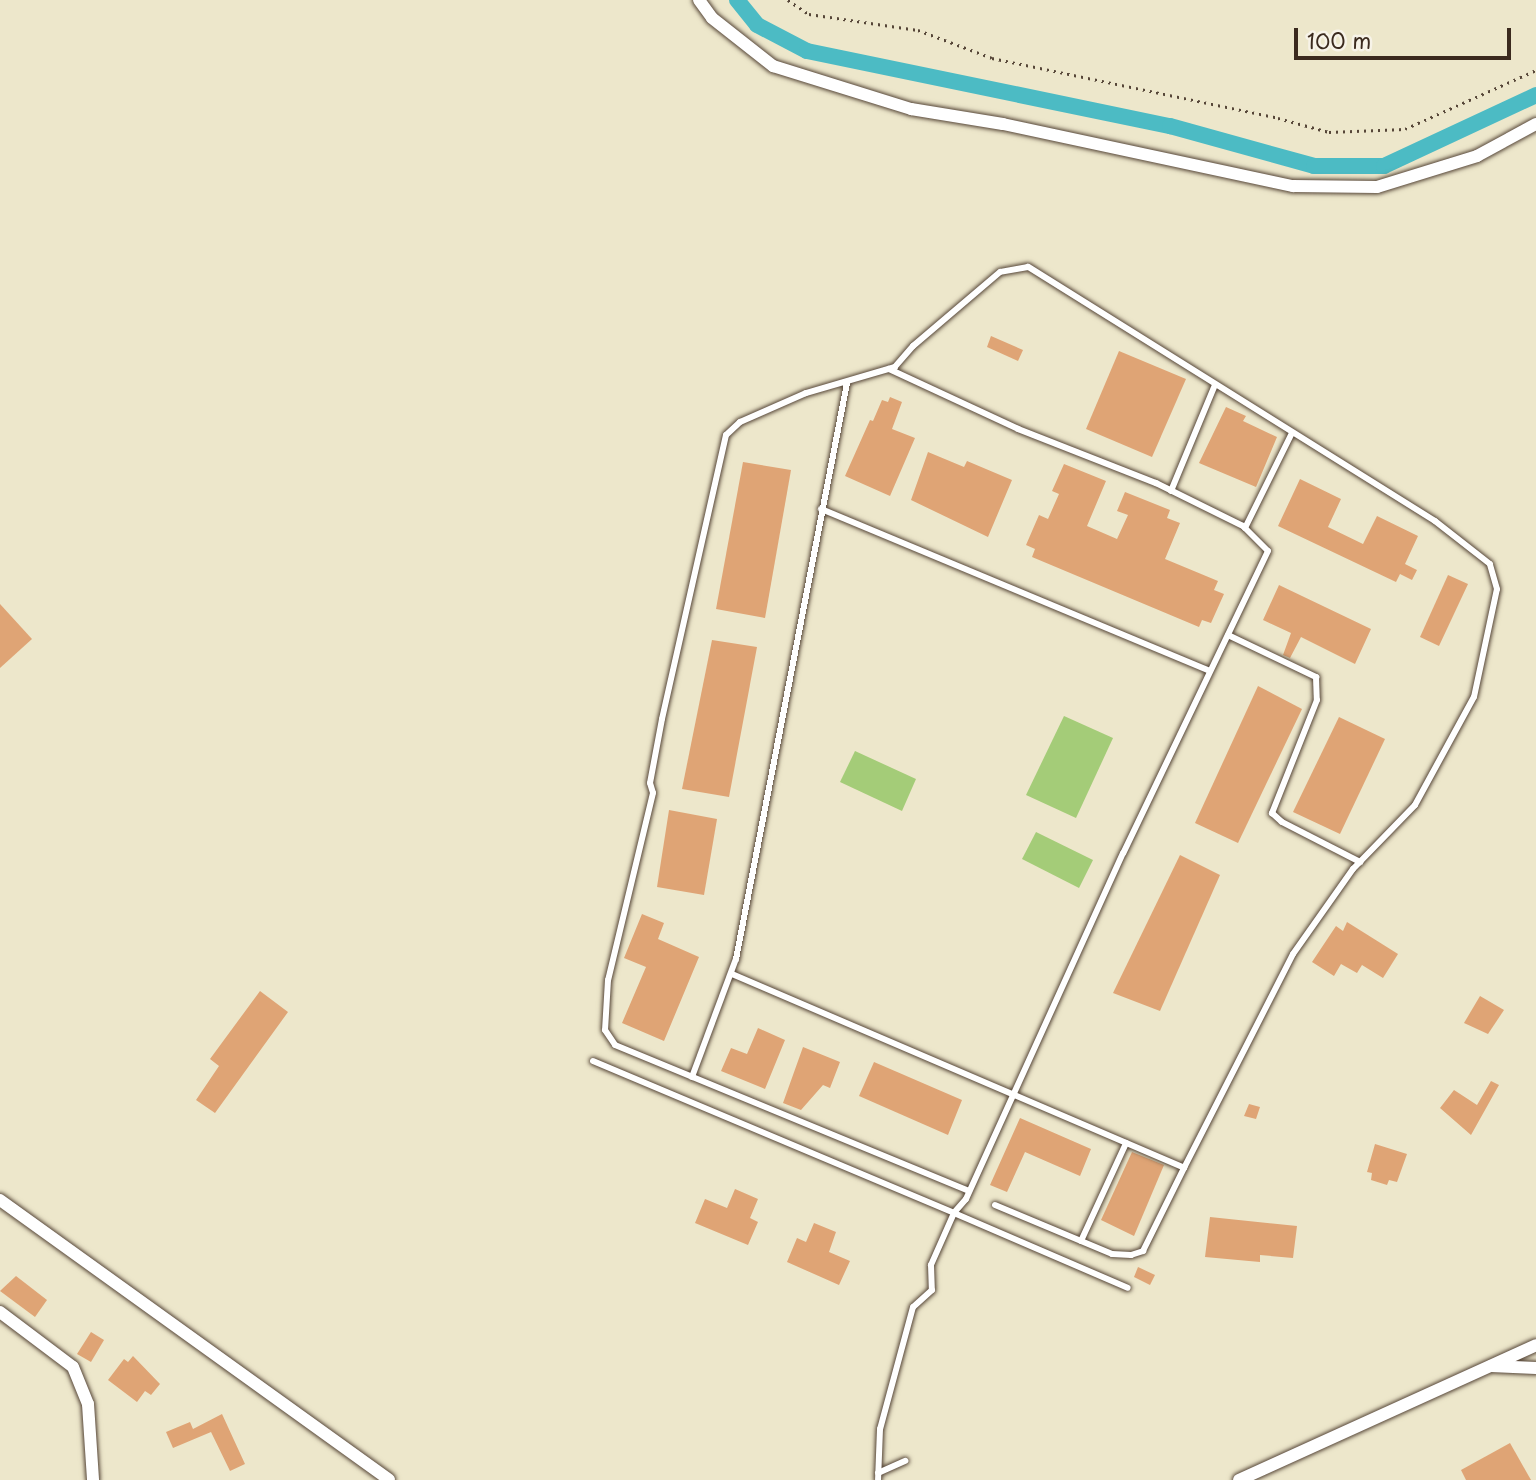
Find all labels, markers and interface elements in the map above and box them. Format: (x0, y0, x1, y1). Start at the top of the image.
scale bar (1298, 14, 1515, 58)
text: 100 m (1307, 24, 1371, 56)

